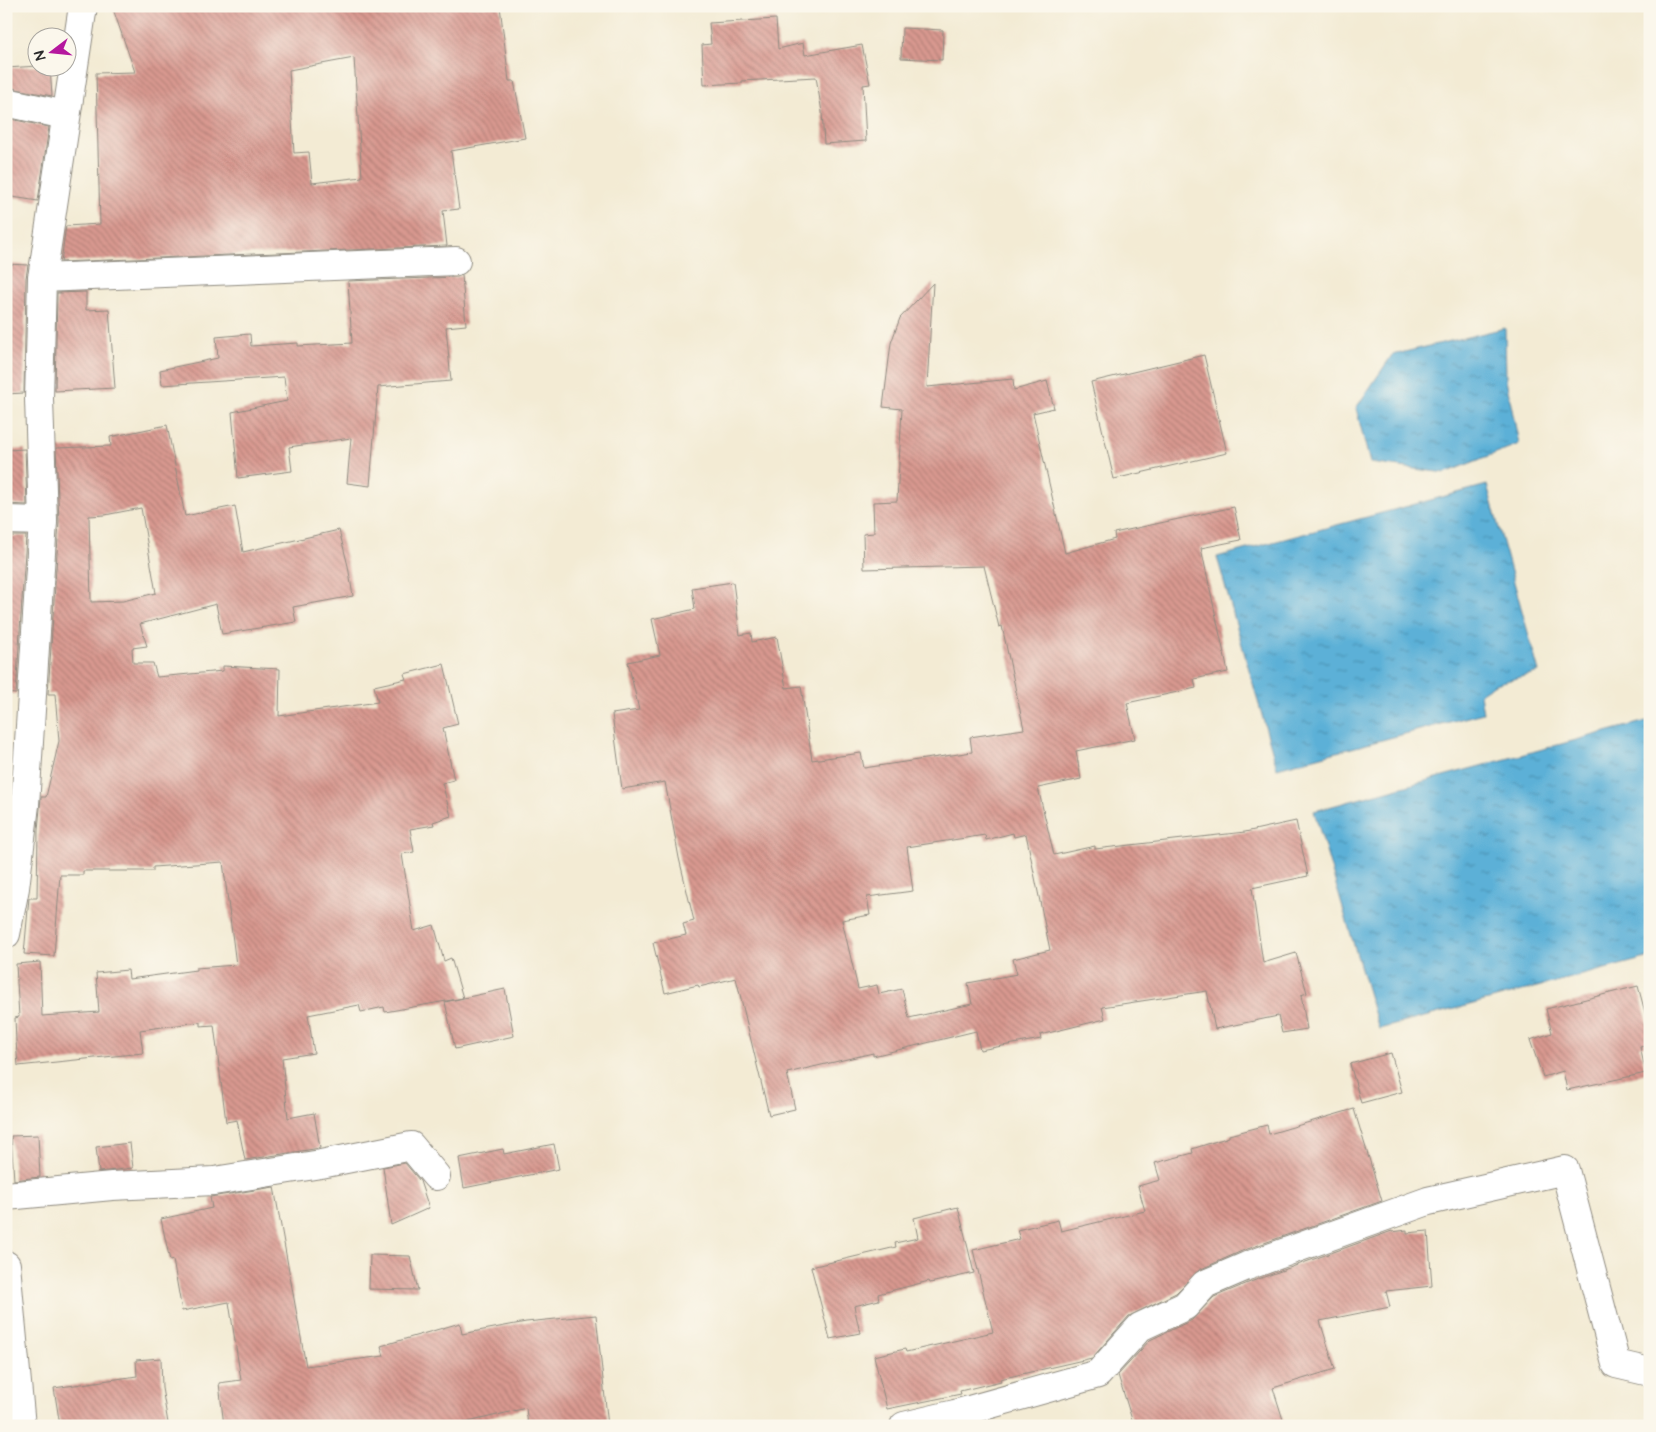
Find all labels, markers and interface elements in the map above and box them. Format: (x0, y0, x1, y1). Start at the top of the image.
north arrow (28, 28, 78, 78)
text: N (30, 48, 51, 62)

